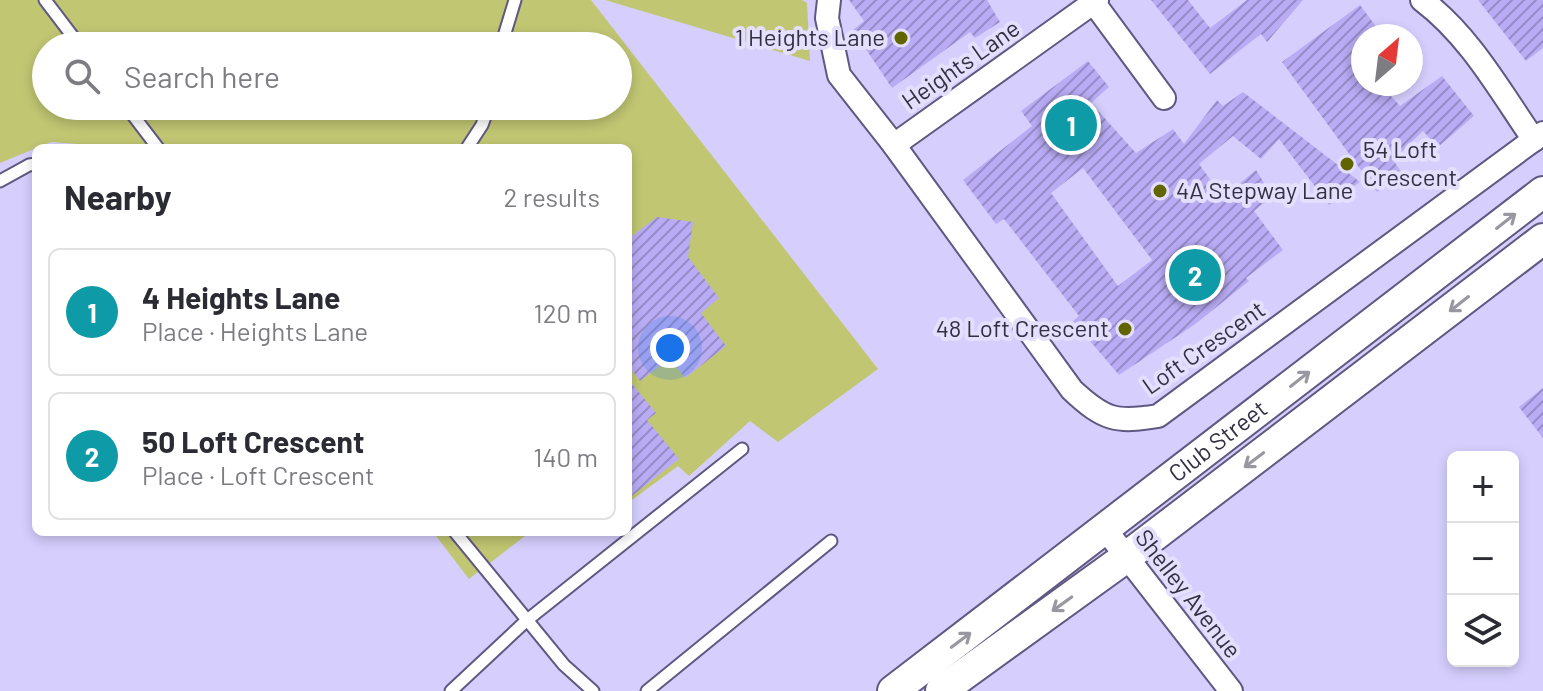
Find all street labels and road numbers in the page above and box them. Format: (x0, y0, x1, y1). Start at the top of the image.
street label: Heights Lane (896, 13, 1025, 115)
street label: Loft Crescent (1136, 294, 1270, 400)
street label: Club Street (1162, 393, 1272, 487)
street label: Shelley Avenue (1130, 523, 1248, 663)

